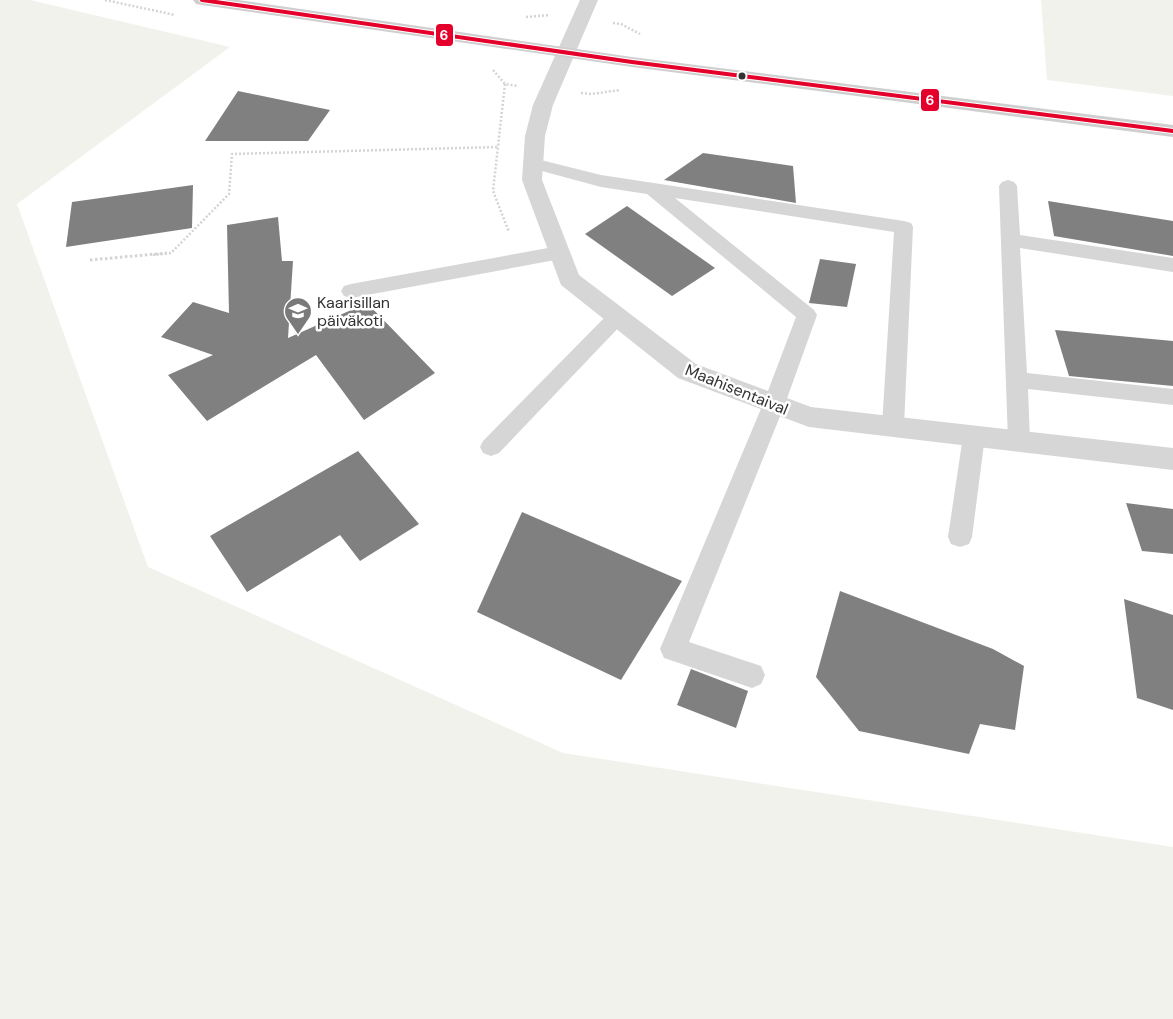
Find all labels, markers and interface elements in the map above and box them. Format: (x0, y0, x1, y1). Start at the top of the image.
line badge: 6 (435, 23, 454, 47)
text: 6 (440, 26, 449, 44)
unlabelled marker (737, 71, 747, 81)
line badge: 6 (920, 88, 940, 112)
text: 6 (926, 91, 935, 109)
place label: Kaarisillan päiväkoti (317, 292, 390, 331)
school or university icon: Kaarisillan päiväkoti (283, 296, 313, 335)
street label: Maahisentaival (682, 359, 791, 420)

